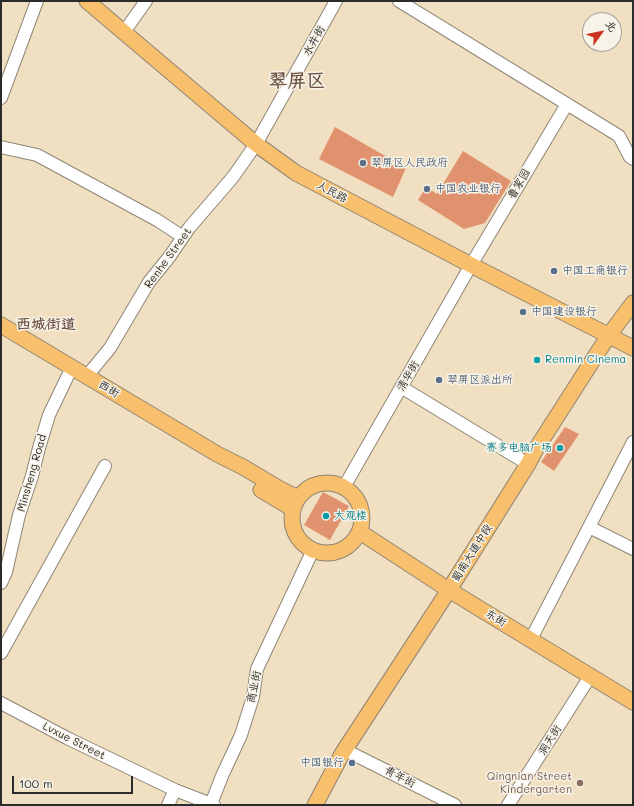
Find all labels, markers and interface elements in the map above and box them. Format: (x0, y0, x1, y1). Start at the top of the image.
north arrow (582, 12, 622, 52)
text: 北 (602, 17, 621, 34)
street label: 水井街 (300, 23, 328, 59)
district label: 翠屏区 (269, 70, 325, 92)
place label: 翠屏区人民政府 (371, 156, 448, 170)
marker: 翠屏区人民政府 (358, 158, 368, 168)
street label: 鲁家园 (505, 166, 533, 202)
street label: 人民路 (314, 178, 350, 206)
place label: 中国农业银行 (435, 182, 501, 196)
marker: 中国农业银行 (422, 184, 432, 194)
street label: Renhe Street (142, 225, 194, 291)
place label: 中国工商银行 (562, 264, 628, 278)
marker: 中国工商银行 (549, 266, 559, 276)
place label: 中国建设银行 (531, 305, 597, 319)
marker: 中国建设银行 (518, 307, 528, 317)
district label: 西城街道 (16, 315, 76, 333)
place label: Renmin Cinema (545, 353, 626, 367)
marker: Renmin Cinema (532, 355, 542, 365)
street label: 清华街 (394, 358, 422, 394)
place label: 翠屏区派出所 (447, 373, 513, 387)
marker: 翠屏区派出所 (434, 375, 444, 385)
street label: 西街 (96, 378, 122, 400)
street label: Minsheng Road (15, 433, 49, 513)
place label: 赛多电脑广场 (486, 441, 552, 455)
marker: 赛多电脑广场 (555, 443, 565, 453)
place label: 大观楼 (334, 509, 367, 523)
marker: 大观楼 (321, 511, 331, 521)
street label: 蜀南大道中段 (449, 522, 495, 584)
street label: 东街 (483, 607, 509, 629)
street label: 商业街 (244, 669, 264, 705)
street label: Lvxue Street (40, 720, 108, 762)
street label: 洞天街 (536, 723, 564, 757)
place label: 中国银行 (300, 756, 344, 770)
marker: 中国银行 (347, 758, 357, 768)
street label: 青年街 (382, 764, 418, 790)
scale bar (14, 768, 135, 794)
place label: Qingnian Street Kindergarten (487, 770, 572, 796)
text: 100 m (19, 775, 53, 791)
marker: Qingnian Street Kindergarten (575, 778, 585, 788)

